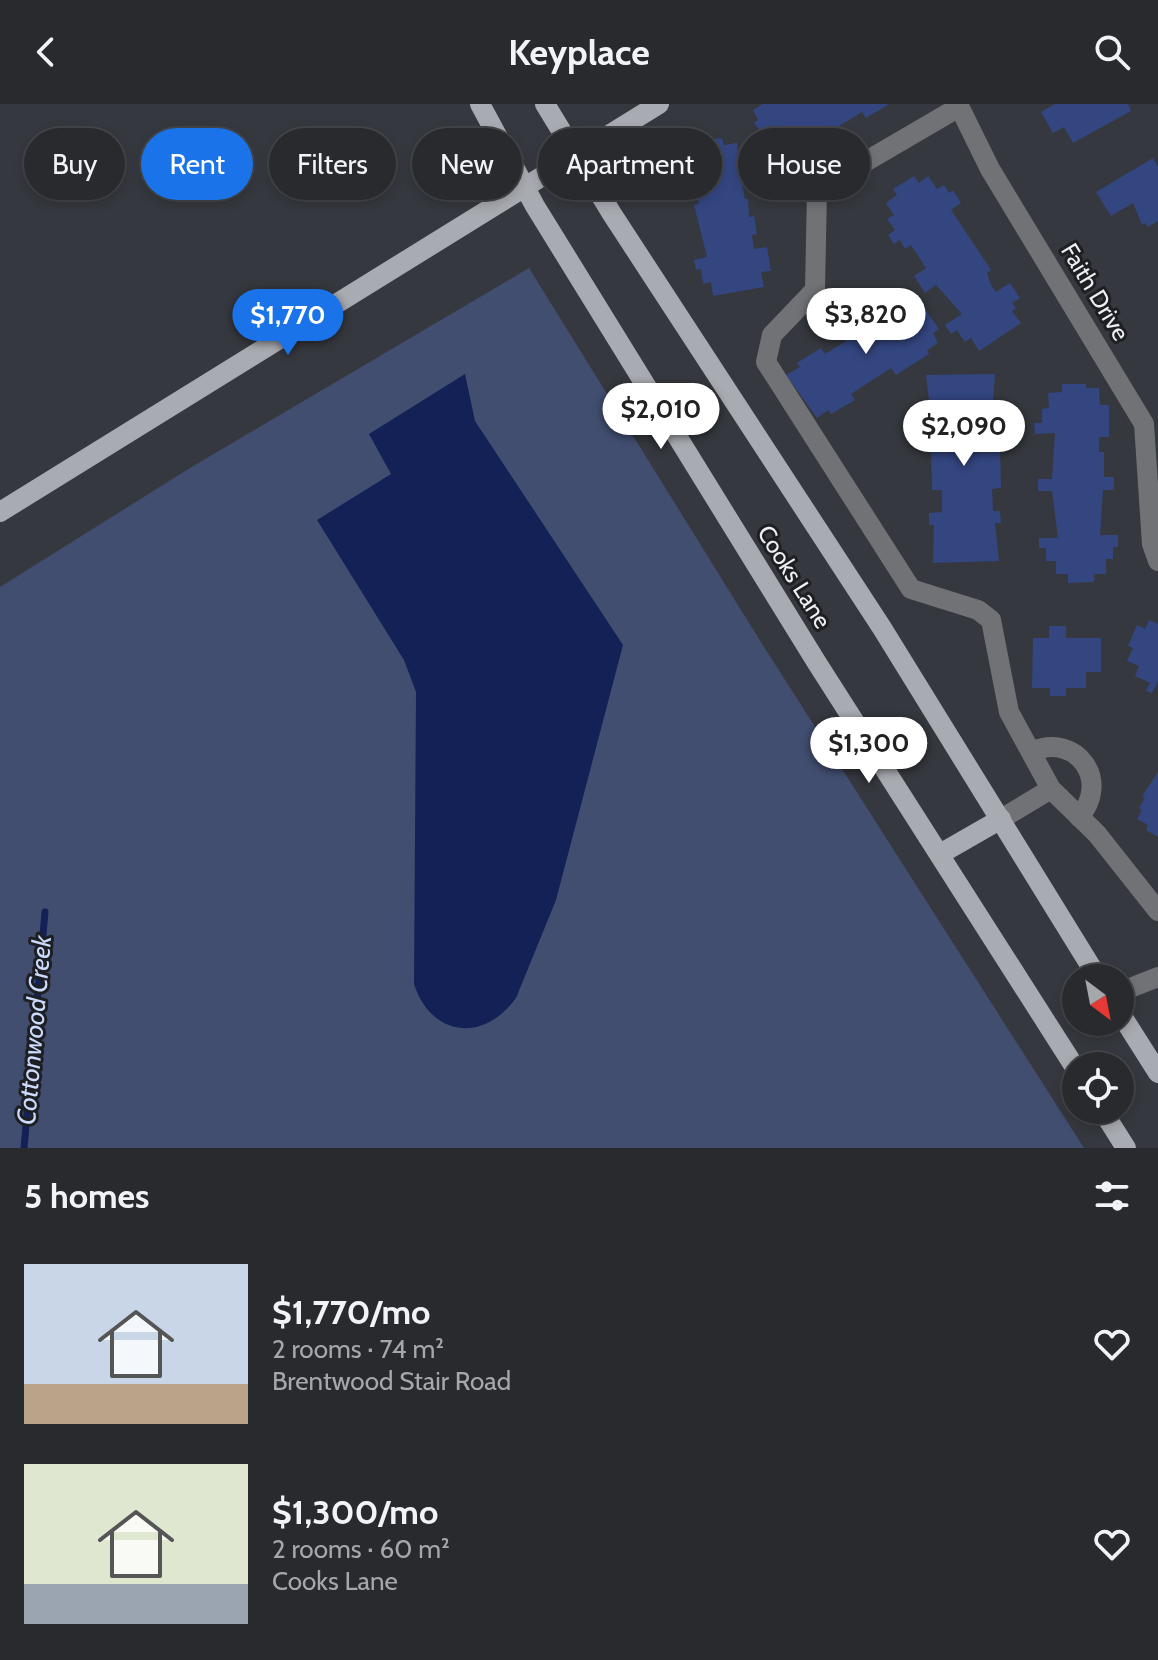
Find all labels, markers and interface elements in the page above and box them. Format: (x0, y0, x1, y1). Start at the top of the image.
icon: back (24, 30, 68, 74)
text: Keyplace (508, 30, 650, 74)
icon: search (1090, 30, 1134, 74)
chip: Buy (24, 128, 125, 200)
chip: Rent (141, 128, 253, 200)
chip: Filters (269, 128, 396, 200)
chip: New (412, 128, 522, 200)
chip: Apartment (538, 128, 722, 200)
chip: House (738, 128, 870, 200)
street label: Faith Drive (1055, 238, 1136, 346)
pin: $3,820 (801, 288, 931, 356)
pin: $1,770 (223, 289, 353, 357)
text: $3,820 (825, 298, 907, 330)
text: $1,770 (250, 299, 326, 331)
pin: $2,010 (596, 383, 726, 451)
text: $2,010 (621, 393, 701, 425)
pin: $2,090 (899, 400, 1029, 468)
text: $2,090 (921, 410, 1007, 442)
street label: Cooks Lane (751, 520, 838, 634)
pin: $1,300 (804, 717, 934, 785)
text: $1,300 (828, 727, 910, 759)
water label: Cottonwood Creek (10, 933, 58, 1126)
north arrow (1062, 964, 1134, 1036)
map controls (1062, 964, 1134, 1124)
button: locate (1062, 1052, 1134, 1124)
icon: filters (1090, 1174, 1134, 1218)
text: 5 homes (24, 1175, 149, 1217)
text: $1,770/mo (272, 1291, 430, 1333)
icon: home (88, 1296, 184, 1392)
icon: heart (1090, 1322, 1134, 1366)
text: 2 rooms · 74 m² (272, 1333, 444, 1365)
text: Brentwood Stair Road (272, 1365, 511, 1397)
text: $1,300/mo (272, 1491, 438, 1533)
icon: home (88, 1496, 184, 1592)
icon: heart (1090, 1522, 1134, 1566)
text: 2 rooms · 60 m² (272, 1533, 450, 1565)
text: Cooks Lane (272, 1565, 398, 1597)

